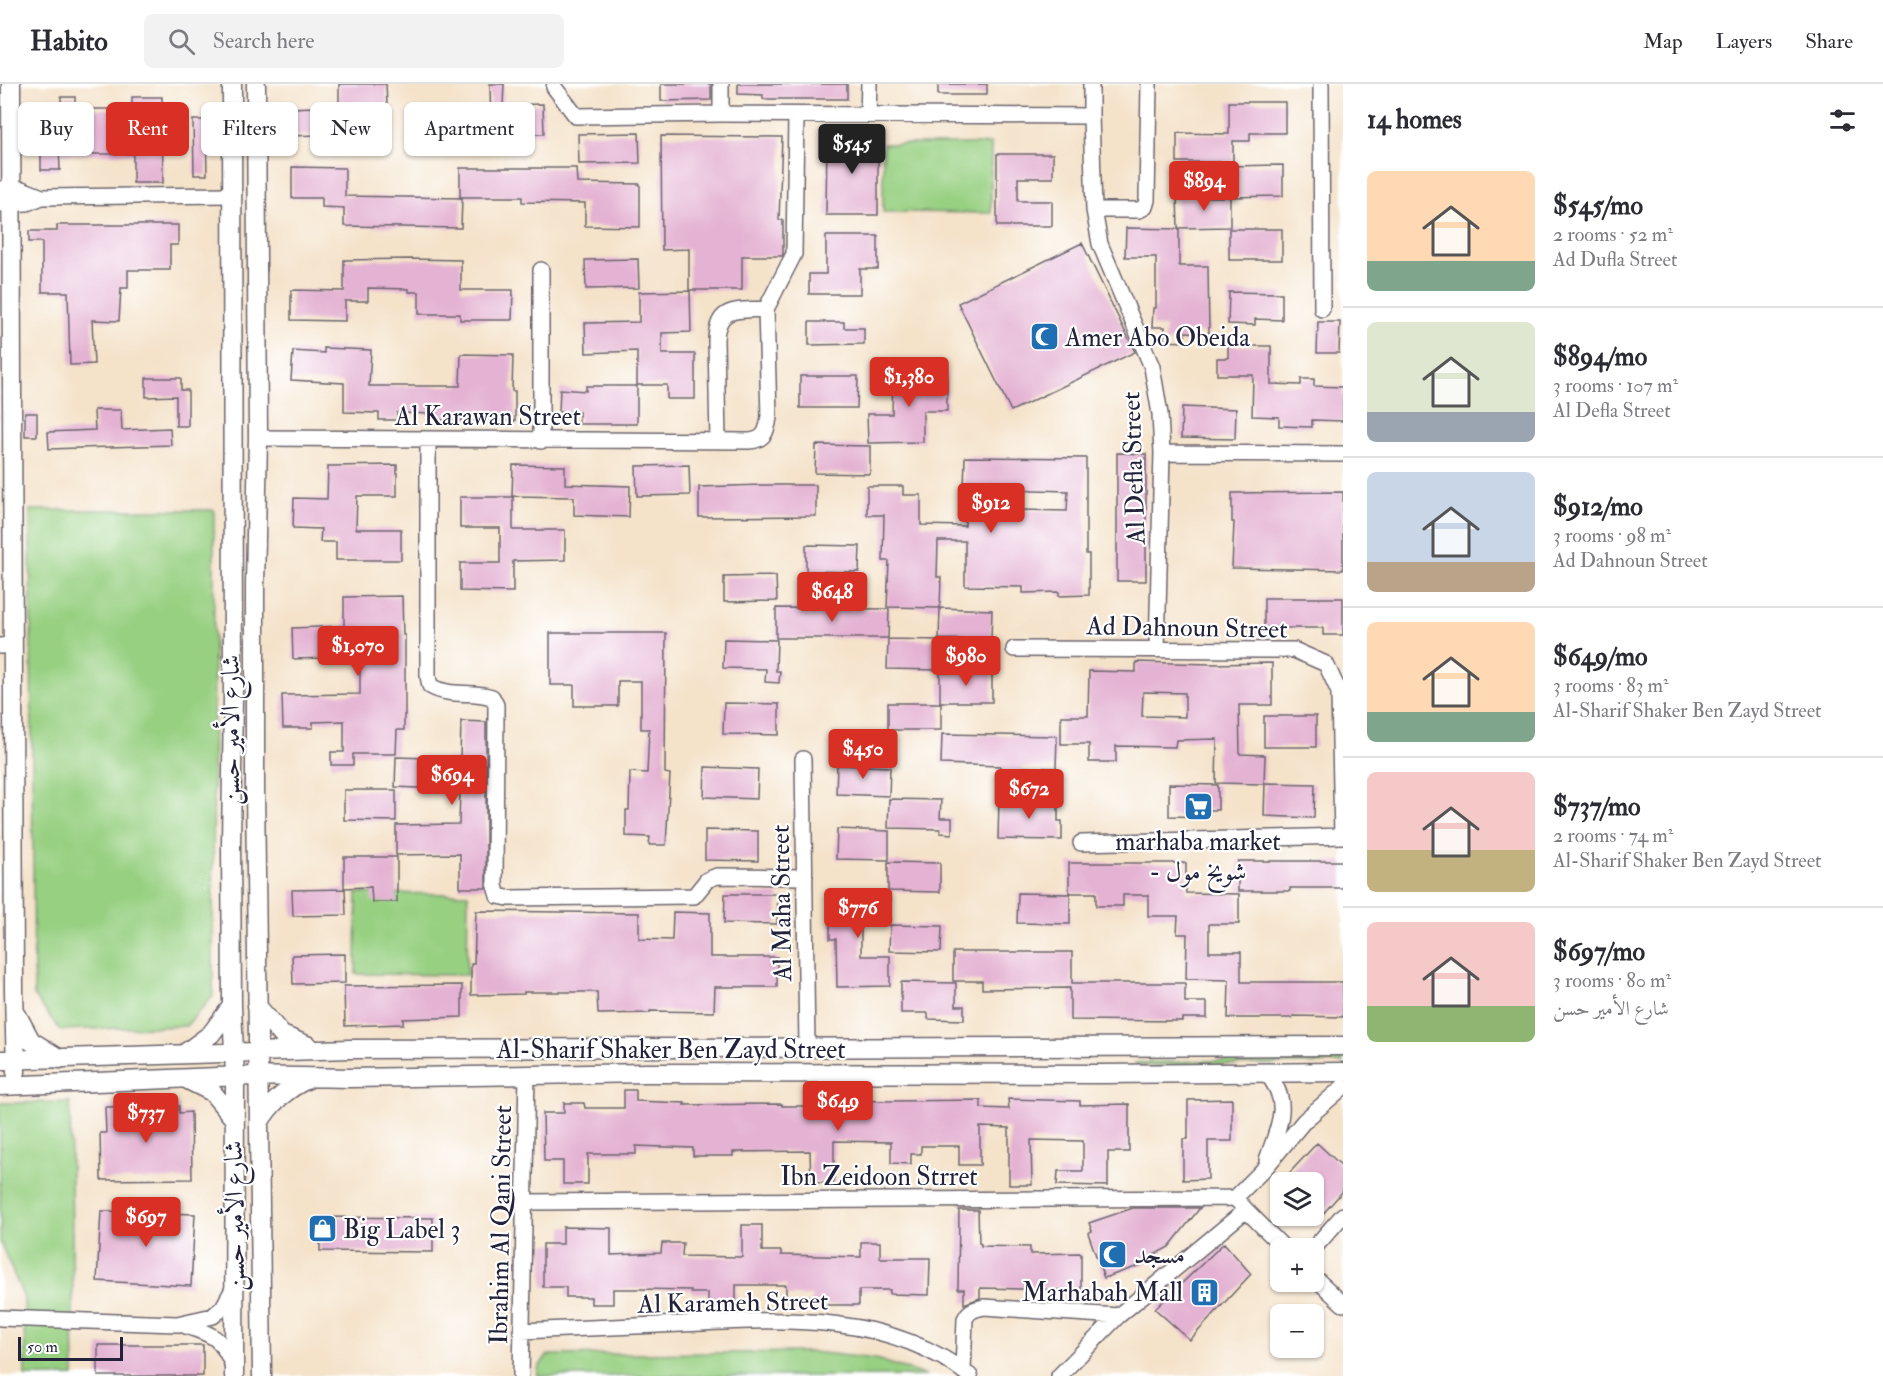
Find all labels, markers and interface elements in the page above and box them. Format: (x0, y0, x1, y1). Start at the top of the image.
search box (144, 14, 564, 68)
text: Habito (30, 24, 108, 59)
icon: search (165, 25, 198, 58)
text: Search here (213, 27, 315, 55)
text: Map (1643, 28, 1683, 55)
text: Layers (1716, 28, 1772, 55)
text: Share (1805, 28, 1853, 55)
chip: Buy (18, 102, 94, 156)
chip: Rent (106, 102, 189, 156)
chip: Filters (201, 102, 298, 156)
chip: New (310, 102, 392, 156)
chip: Apartment (404, 102, 535, 156)
text: 14 homes (1367, 104, 1462, 136)
icon: filters (1826, 104, 1859, 137)
pin: $545 (816, 124, 888, 175)
text: $545 (832, 131, 872, 156)
pin: $894 (1168, 161, 1240, 212)
text: $894 (1183, 168, 1225, 193)
text: $545/mo (1553, 190, 1643, 222)
icon: home (1415, 195, 1487, 267)
text: 2 rooms · 52 m² (1553, 222, 1673, 247)
text: Ad Dufla Street (1553, 247, 1677, 272)
mosque icon: Amer Abo Obeida (1028, 321, 1060, 353)
place label: Amer Abo Obeida (1064, 322, 1250, 354)
text: $894/mo (1553, 341, 1647, 373)
icon: home (1415, 346, 1487, 418)
pin: $1,380 (860, 357, 958, 408)
text: $1,380 (884, 364, 934, 389)
text: 3 rooms · 107 m² (1553, 373, 1678, 398)
street label: Al Defla Street (1115, 391, 1153, 546)
text: Al Defla Street (1553, 398, 1671, 423)
street label: Al Karawan Street (394, 401, 581, 433)
pin: $912 (955, 483, 1027, 534)
text: $912 (972, 490, 1010, 515)
text: $912/mo (1553, 491, 1643, 523)
icon: home (1415, 496, 1487, 568)
text: 3 rooms · 98 m² (1553, 523, 1671, 548)
text: Ad Dahnoun Street (1553, 548, 1708, 573)
pin: $648 (796, 572, 868, 623)
text: $648 (811, 579, 853, 604)
street label: Ad Dahnoun Street (1085, 610, 1288, 646)
pin: $1,070 (309, 626, 407, 677)
text: $1,070 (332, 633, 384, 658)
pin: $980 (930, 636, 1002, 687)
text: $649/mo (1553, 641, 1648, 673)
text: $980 (945, 643, 987, 668)
icon: home (1415, 646, 1487, 718)
street label: شارع الأمير حسن (212, 655, 252, 805)
text: 3 rooms · 83 m² (1553, 673, 1669, 698)
text: Al-Sharif Shaker Ben Zayd Street (1553, 698, 1822, 723)
pin: $450 (827, 729, 899, 780)
text: $450 (843, 736, 883, 761)
pin: $694 (416, 755, 488, 806)
text: $694 (431, 762, 473, 787)
pin: $672 (993, 769, 1065, 820)
text: $672 (1009, 776, 1049, 801)
supermarket icon: marhaba market - شويخ مول (1182, 791, 1214, 823)
text: $737/mo (1553, 791, 1641, 823)
icon: home (1415, 796, 1487, 868)
text: 2 rooms · 74 m² (1553, 823, 1674, 848)
street label: Al Maha Street (765, 824, 799, 983)
place label: marhaba market - شويخ مول (1115, 826, 1281, 893)
text: Al-Sharif Shaker Ben Zayd Street (1553, 848, 1822, 873)
pin: $776 (822, 888, 894, 939)
text: $776 (838, 895, 878, 920)
text: $697/mo (1553, 936, 1645, 968)
icon: home (1415, 946, 1487, 1018)
text: 3 rooms · 80 m² (1553, 968, 1671, 993)
text: شارع الأمير حسن (1553, 996, 1669, 1021)
street label: Al-Sharif Shaker Ben Zayd Street (495, 1034, 846, 1066)
pin: $649 (802, 1081, 874, 1132)
text: $649 (817, 1088, 859, 1113)
pin: $737 (110, 1093, 182, 1144)
text: $737 (127, 1100, 165, 1125)
street label: Ibrahim Al Qani Street (483, 1105, 519, 1345)
street label: شارع الأمير حسن (215, 1140, 257, 1292)
street label: Ibn Zeidoon Strret (780, 1161, 978, 1193)
map controls (1270, 1172, 1324, 1358)
button: layers (1270, 1172, 1324, 1226)
pin: $697 (110, 1197, 182, 1248)
text: $697 (126, 1204, 166, 1229)
shop icon: Big Label 3 (306, 1213, 338, 1245)
place label: Big Label 3 (343, 1214, 460, 1246)
mosque icon: مسجد (1097, 1238, 1129, 1270)
button: + (1270, 1238, 1324, 1292)
place label: مسجد (1134, 1239, 1185, 1271)
building icon: Marhabah Mall (1188, 1276, 1220, 1308)
place label: Marhabah Mall (1022, 1277, 1183, 1309)
street label: Al Karameh Street (636, 1285, 829, 1321)
button: − (1270, 1304, 1324, 1358)
scale bar (18, 1334, 123, 1362)
text: 50 m (27, 1337, 58, 1357)

